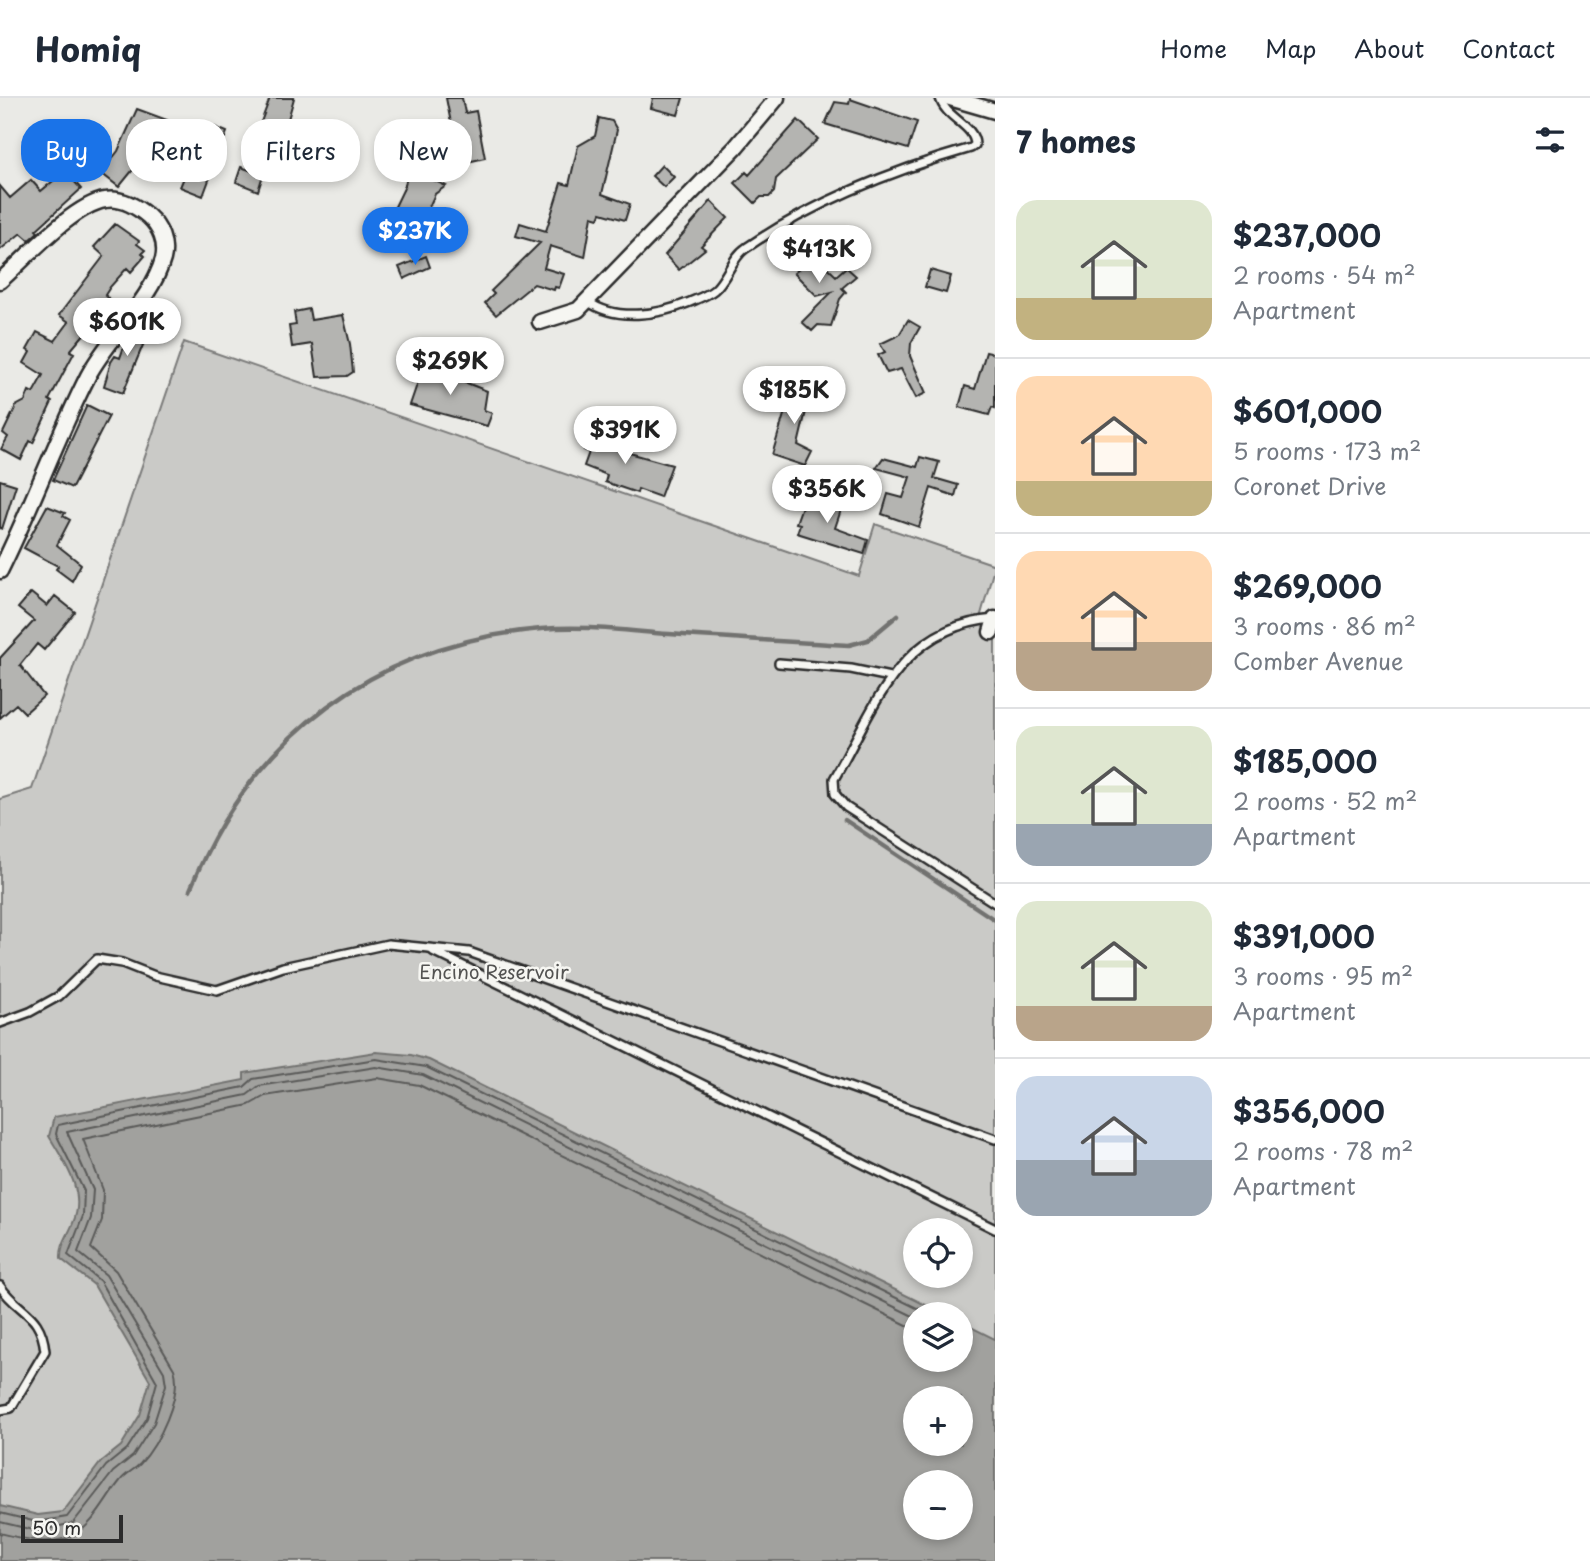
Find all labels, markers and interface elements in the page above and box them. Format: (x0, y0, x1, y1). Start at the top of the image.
text: Homiq (35, 23, 141, 73)
text: Home (1160, 30, 1227, 66)
text: Map (1265, 30, 1316, 66)
text: About (1354, 30, 1424, 66)
text: Contact (1462, 30, 1555, 66)
text: 7 homes (1016, 118, 1136, 163)
chip: Buy (21, 119, 112, 182)
chip: Rent (126, 119, 227, 182)
chip: Filters (241, 119, 360, 182)
chip: New (374, 119, 472, 182)
icon: filters (1531, 121, 1569, 159)
pin: $237K (366, 208, 464, 267)
text: $237K (378, 212, 452, 247)
text: $237,000 (1233, 212, 1381, 257)
pin: $413K (770, 226, 868, 285)
icon: home (1072, 228, 1156, 312)
text: $413K (782, 230, 856, 265)
text: 2 rooms · 54 m² (1233, 257, 1416, 292)
text: Apartment (1233, 292, 1356, 327)
pin: $601K (78, 299, 176, 358)
text: $601K (89, 303, 165, 338)
pin: $269K (401, 338, 499, 397)
text: $269K (412, 342, 488, 377)
pin: $185K (745, 366, 843, 426)
text: $185K (759, 371, 829, 406)
text: $601,000 (1233, 388, 1382, 433)
icon: home (1072, 404, 1156, 488)
pin: $391K (576, 406, 674, 466)
text: $391K (590, 411, 660, 446)
text: 5 rooms · 173 m² (1233, 433, 1421, 468)
pin: $356K (778, 466, 876, 525)
text: Coronet Drive (1233, 468, 1386, 503)
text: $356K (788, 470, 866, 505)
text: $269,000 (1233, 563, 1382, 608)
icon: home (1072, 579, 1156, 663)
text: 3 rooms · 86 m² (1233, 608, 1416, 643)
text: Comber Avenue (1233, 643, 1404, 678)
text: $185,000 (1233, 738, 1377, 783)
icon: home (1072, 754, 1156, 838)
text: 2 rooms · 52 m² (1233, 783, 1417, 818)
text: Apartment (1233, 818, 1356, 853)
text: $391,000 (1233, 913, 1375, 958)
icon: home (1072, 929, 1156, 1013)
park label: Encino Reservoir (419, 957, 569, 985)
text: 3 rooms · 95 m² (1233, 958, 1413, 993)
text: Apartment (1233, 993, 1356, 1028)
text: $356,000 (1233, 1088, 1385, 1133)
icon: home (1072, 1104, 1156, 1188)
text: 2 rooms · 78 m² (1233, 1133, 1413, 1168)
text: Apartment (1233, 1168, 1356, 1203)
map controls (903, 1218, 973, 1540)
button: locate (903, 1218, 973, 1288)
button: layers (903, 1302, 973, 1372)
button: + (903, 1386, 973, 1456)
button: − (903, 1470, 973, 1540)
scale bar (21, 1512, 122, 1544)
text: 50 m (32, 1513, 81, 1541)

